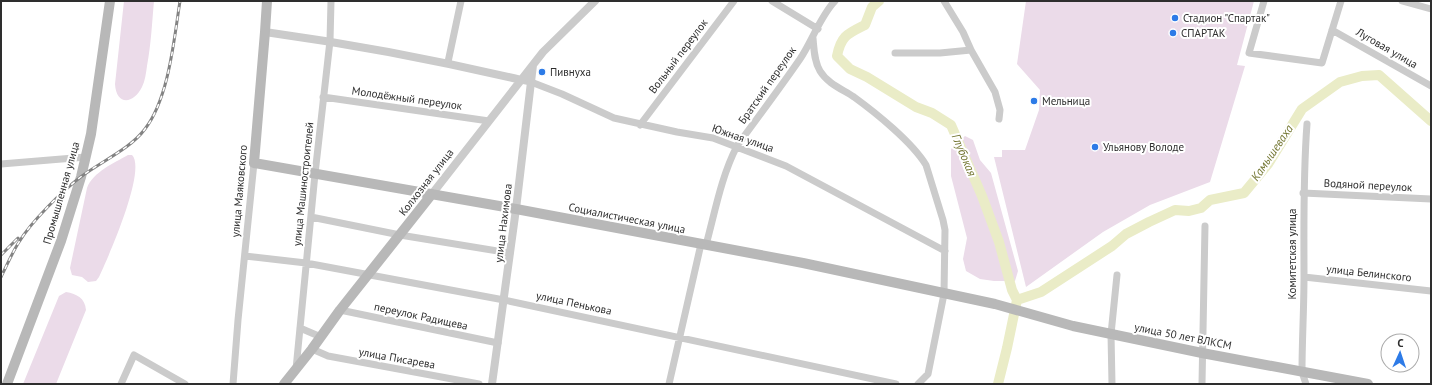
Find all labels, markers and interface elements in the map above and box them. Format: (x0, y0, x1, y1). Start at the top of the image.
place label: Стадион "Спартак" (1183, 11, 1270, 25)
marker: Стадион "Спартак" (1170, 13, 1180, 23)
street label: Вольный переулок (645, 15, 711, 96)
street label: Луговая улица (1353, 24, 1420, 71)
place label: СПАРТАК (1181, 26, 1226, 40)
marker: СПАРТАК (1168, 28, 1178, 38)
street label: Братский переулок (735, 43, 799, 126)
place label: Пивнуха (550, 65, 591, 79)
marker: Пивнуха (537, 67, 547, 77)
street label: Молодёжный переулок (351, 83, 464, 113)
place label: Мельница (1042, 94, 1090, 108)
marker: Мельница (1029, 96, 1039, 106)
street label: улица Машиностроителей (290, 121, 316, 247)
street label: Южная улица (710, 121, 776, 155)
water label: Камышеваха (1247, 122, 1296, 184)
water label: Глубокая (949, 131, 980, 179)
street label: Промышленная улица (40, 140, 82, 246)
place label: Ульянову Володе (1103, 140, 1185, 154)
marker: Ульянову Володе (1090, 142, 1100, 152)
street label: улица Маяковского (228, 144, 250, 238)
street label: Колхозная улица (396, 146, 456, 218)
street label: Водяной переулок (1323, 176, 1413, 194)
street label: улица Нахимова (491, 183, 515, 263)
street label: Социалистическая улица (567, 200, 687, 236)
street label: Комитетская улица (1285, 209, 1299, 299)
street label: улица Белинского (1326, 262, 1412, 284)
street label: улица Пенькова (535, 288, 613, 318)
street label: переулок Радищева (373, 299, 469, 333)
street label: улица 50 лет ВЛКСМ (1133, 320, 1233, 352)
north arrow (1380, 333, 1420, 373)
text: С (1397, 336, 1404, 350)
street label: улица Писарева (358, 344, 436, 372)

